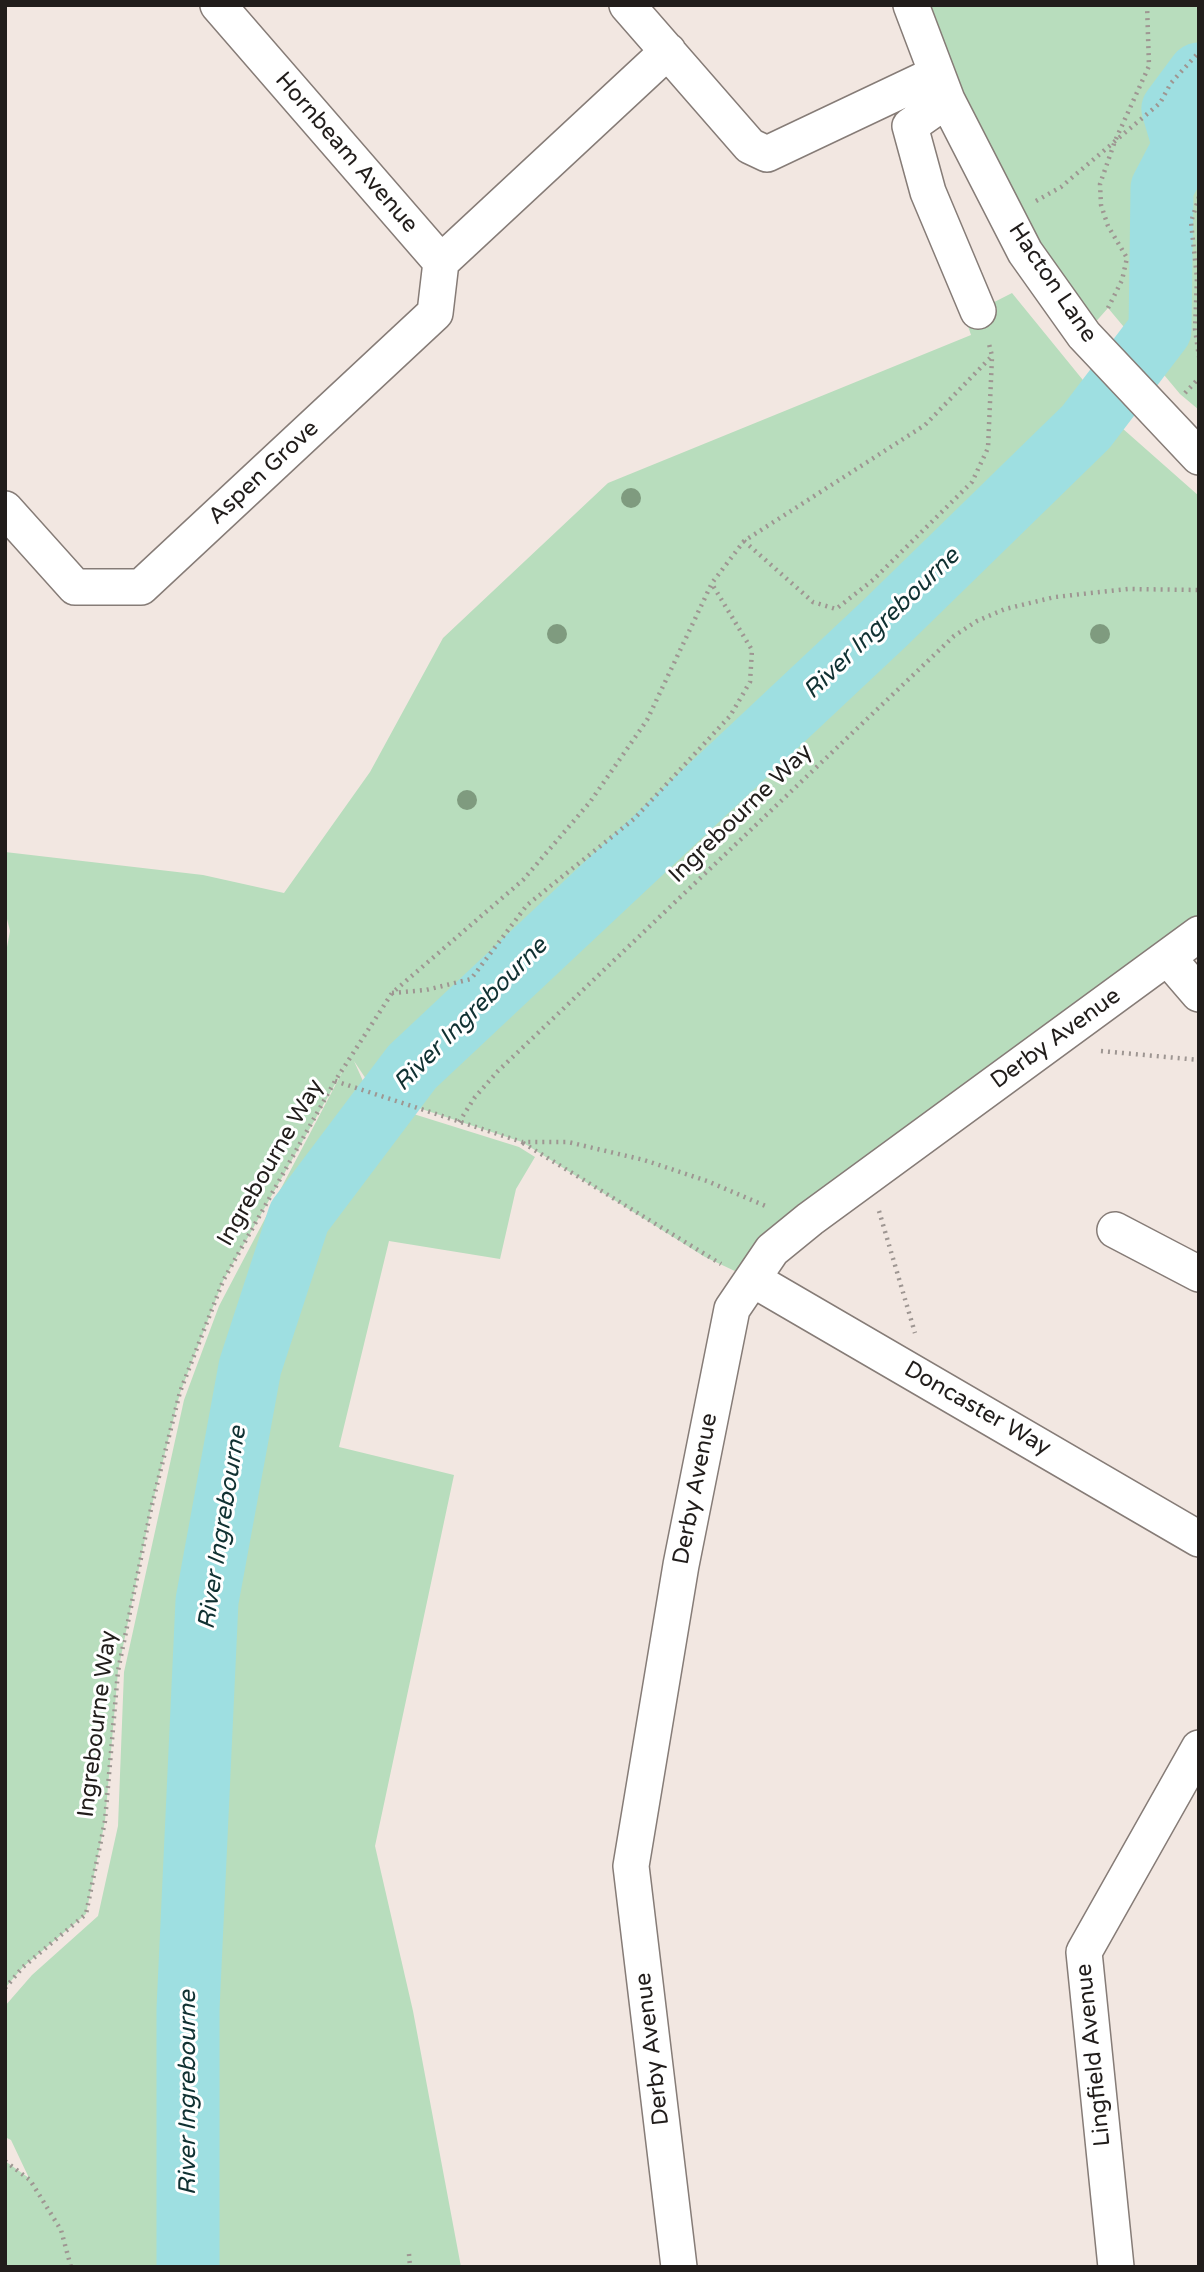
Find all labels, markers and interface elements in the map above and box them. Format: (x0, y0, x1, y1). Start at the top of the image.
street label: Hornbeam Avenue (269, 67, 423, 239)
street label: Hacton Lane (1002, 218, 1102, 348)
street label: Aspen Grove (203, 415, 325, 531)
water label: River Ingrebourne (798, 542, 966, 706)
street label: Ingrebourne Way (664, 739, 818, 889)
water label: River Ingrebourne (388, 932, 554, 1098)
street label: Derby Avenue (986, 983, 1126, 1095)
street label: Ingrebourne Way (212, 1075, 330, 1251)
street label: Doncaster Way (899, 1356, 1055, 1462)
street label: Derby Avenue (668, 1411, 724, 1567)
water label: River Ingrebourne (193, 1424, 253, 1632)
street label: Ingrebourne Way (73, 1629, 123, 1819)
street label: Lingfield Avenue (1071, 1962, 1117, 2148)
street label: Derby Avenue (630, 1971, 676, 2127)
water label: River Ingrebourne (175, 1990, 203, 2196)

